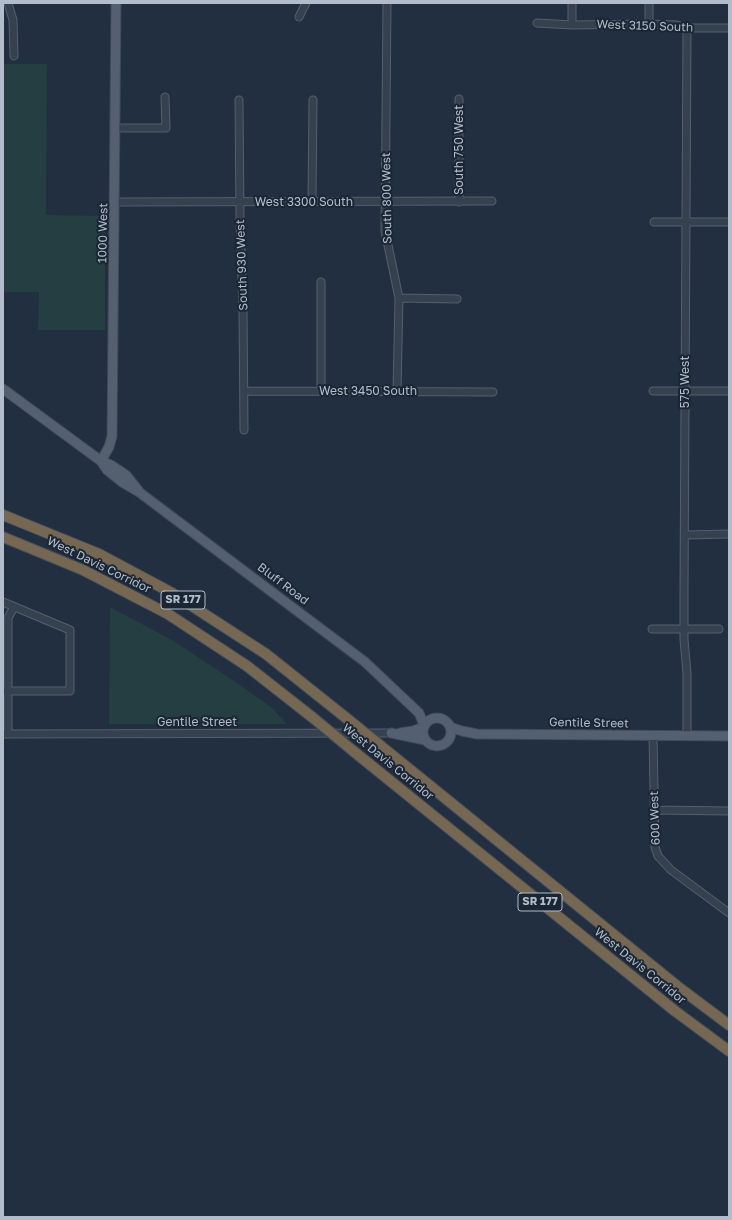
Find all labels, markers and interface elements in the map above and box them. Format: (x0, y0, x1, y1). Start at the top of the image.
street label: West 3150 South (596, 17, 694, 35)
street label: South 750 West (452, 105, 466, 195)
street label: South 800 West (379, 152, 395, 244)
street label: West 3300 South (255, 195, 353, 209)
street label: 1000 West (95, 203, 111, 263)
street label: South 930 West (233, 219, 251, 311)
street label: 575 West (678, 356, 692, 408)
street label: West 3450 South (319, 384, 417, 398)
street label: West Davis Corridor (45, 534, 153, 596)
street label: Bluff Road (255, 560, 311, 608)
road number: SR 177 (161, 591, 205, 609)
street label: Gentile Street (157, 715, 237, 729)
street label: Gentile Street (549, 715, 629, 731)
street label: West Davis Corridor (339, 721, 437, 803)
street label: 600 West (647, 791, 663, 845)
road number: SR 177 (518, 893, 562, 911)
street label: West Davis Corridor (591, 925, 689, 1007)

